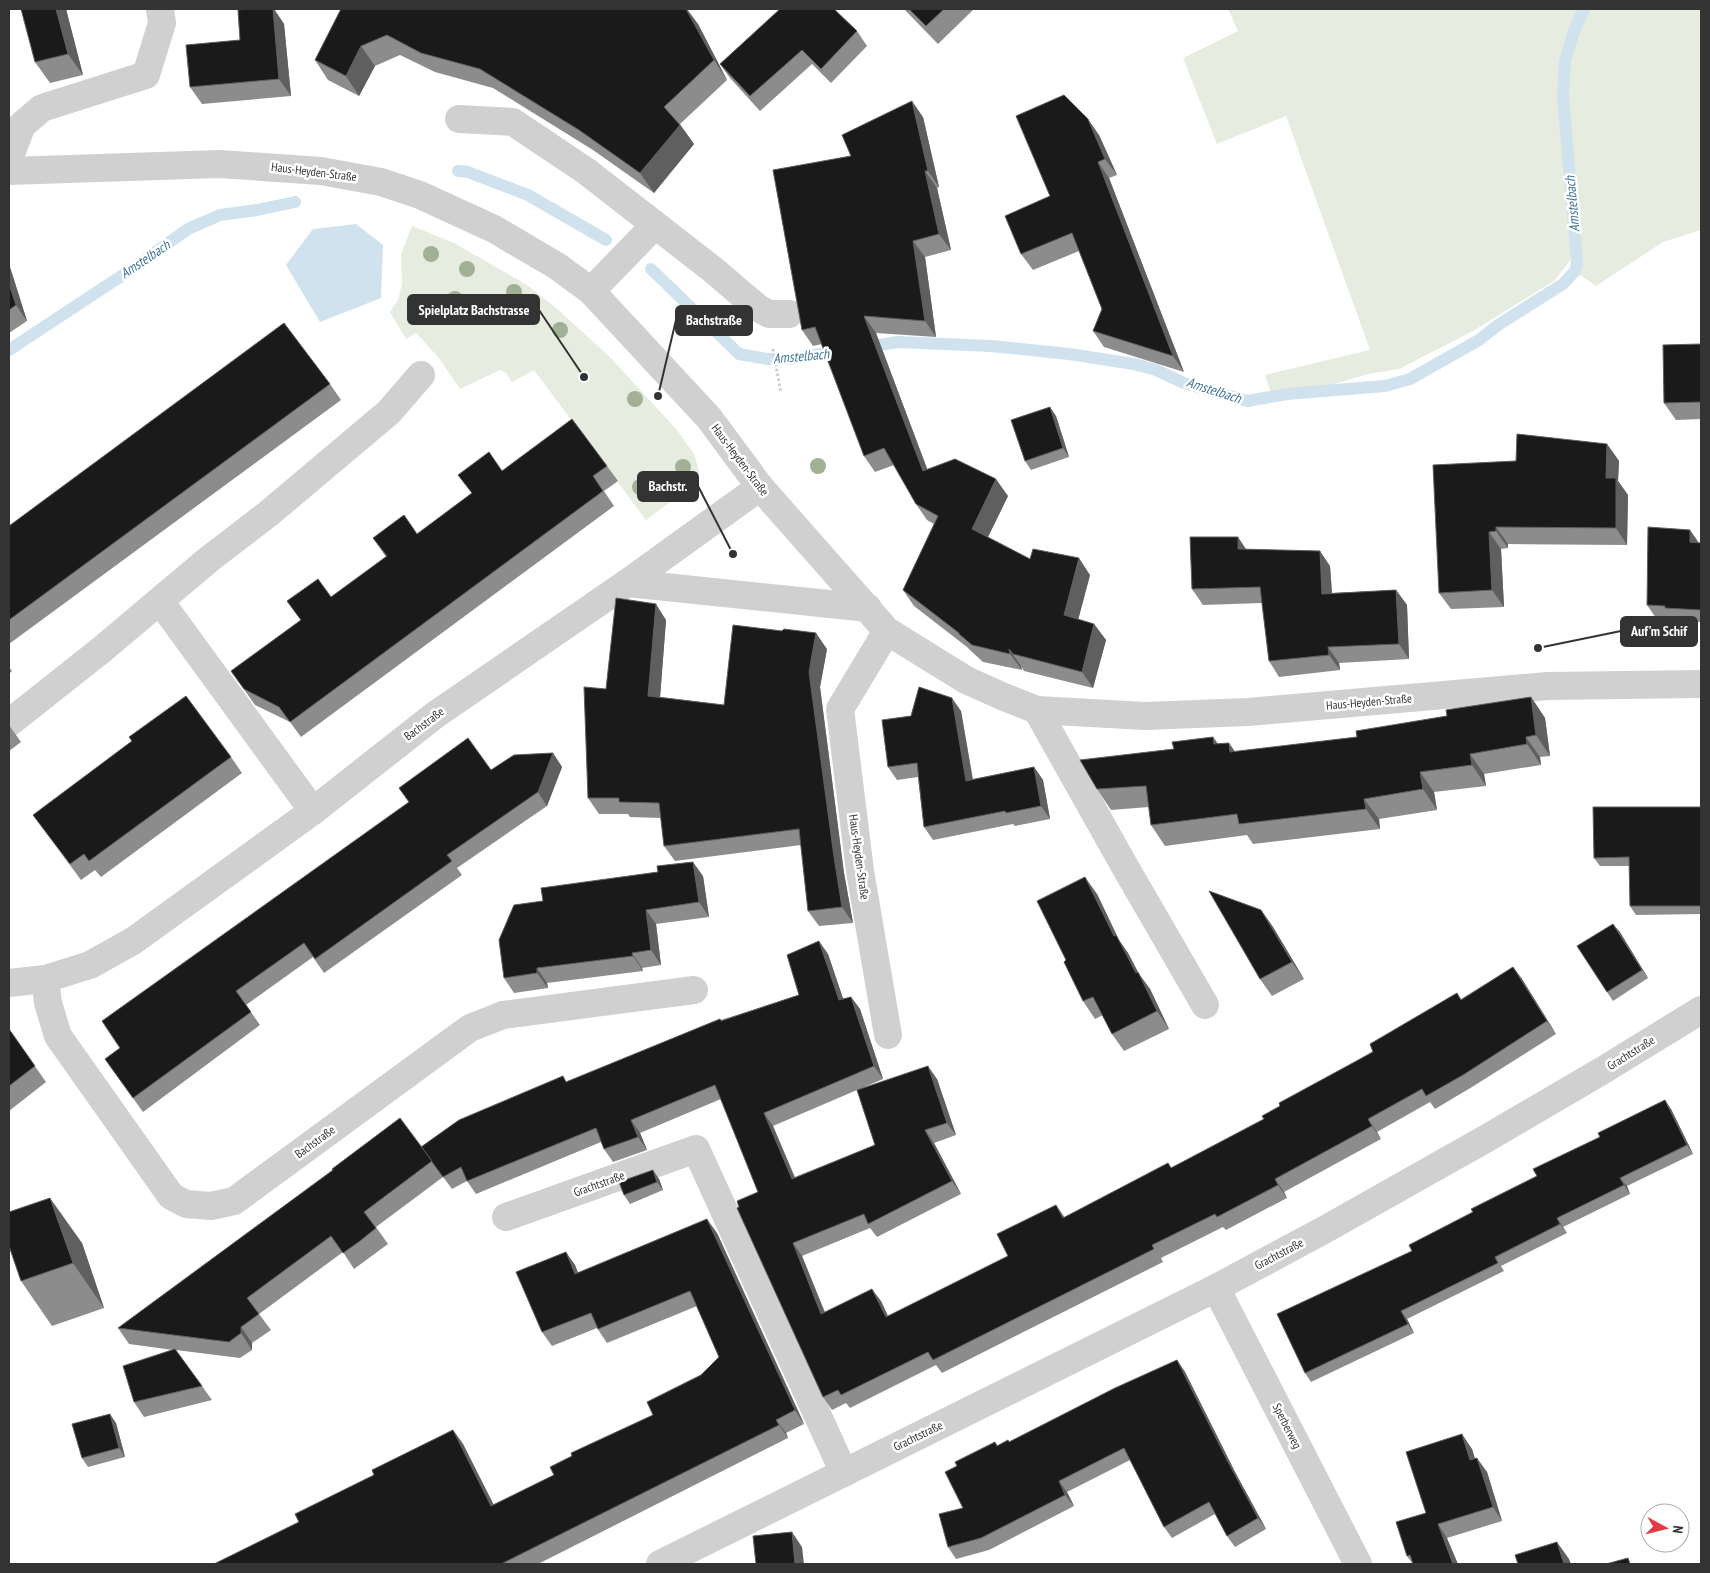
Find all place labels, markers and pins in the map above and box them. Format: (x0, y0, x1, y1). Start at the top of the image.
callout: Spielplatz Bachstrasse (408, 295, 539, 324)
callout: Bachstraße (676, 306, 752, 335)
callout: Bachstr. (638, 472, 698, 501)
callout: Auf'm Schif (1621, 617, 1697, 646)

